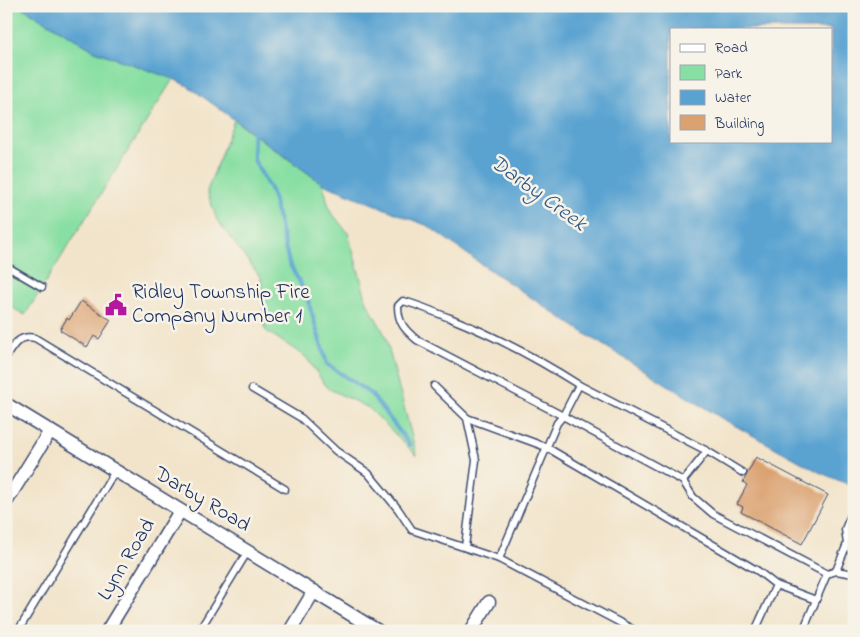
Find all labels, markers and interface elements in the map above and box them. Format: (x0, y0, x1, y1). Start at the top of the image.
legend (670, 28, 832, 142)
text: Road (715, 37, 748, 59)
text: Park (715, 63, 743, 85)
text: Water (715, 87, 751, 109)
text: Building (714, 113, 764, 136)
water label: Darby Creek (483, 148, 594, 241)
place label: Ridley Township Fire Company Number 1 (132, 278, 310, 334)
public building icon: Ridley Township Fire Company Number 1 (103, 292, 129, 318)
street label: Darby Road (147, 459, 256, 542)
street label: Lynn Road (91, 513, 165, 608)

